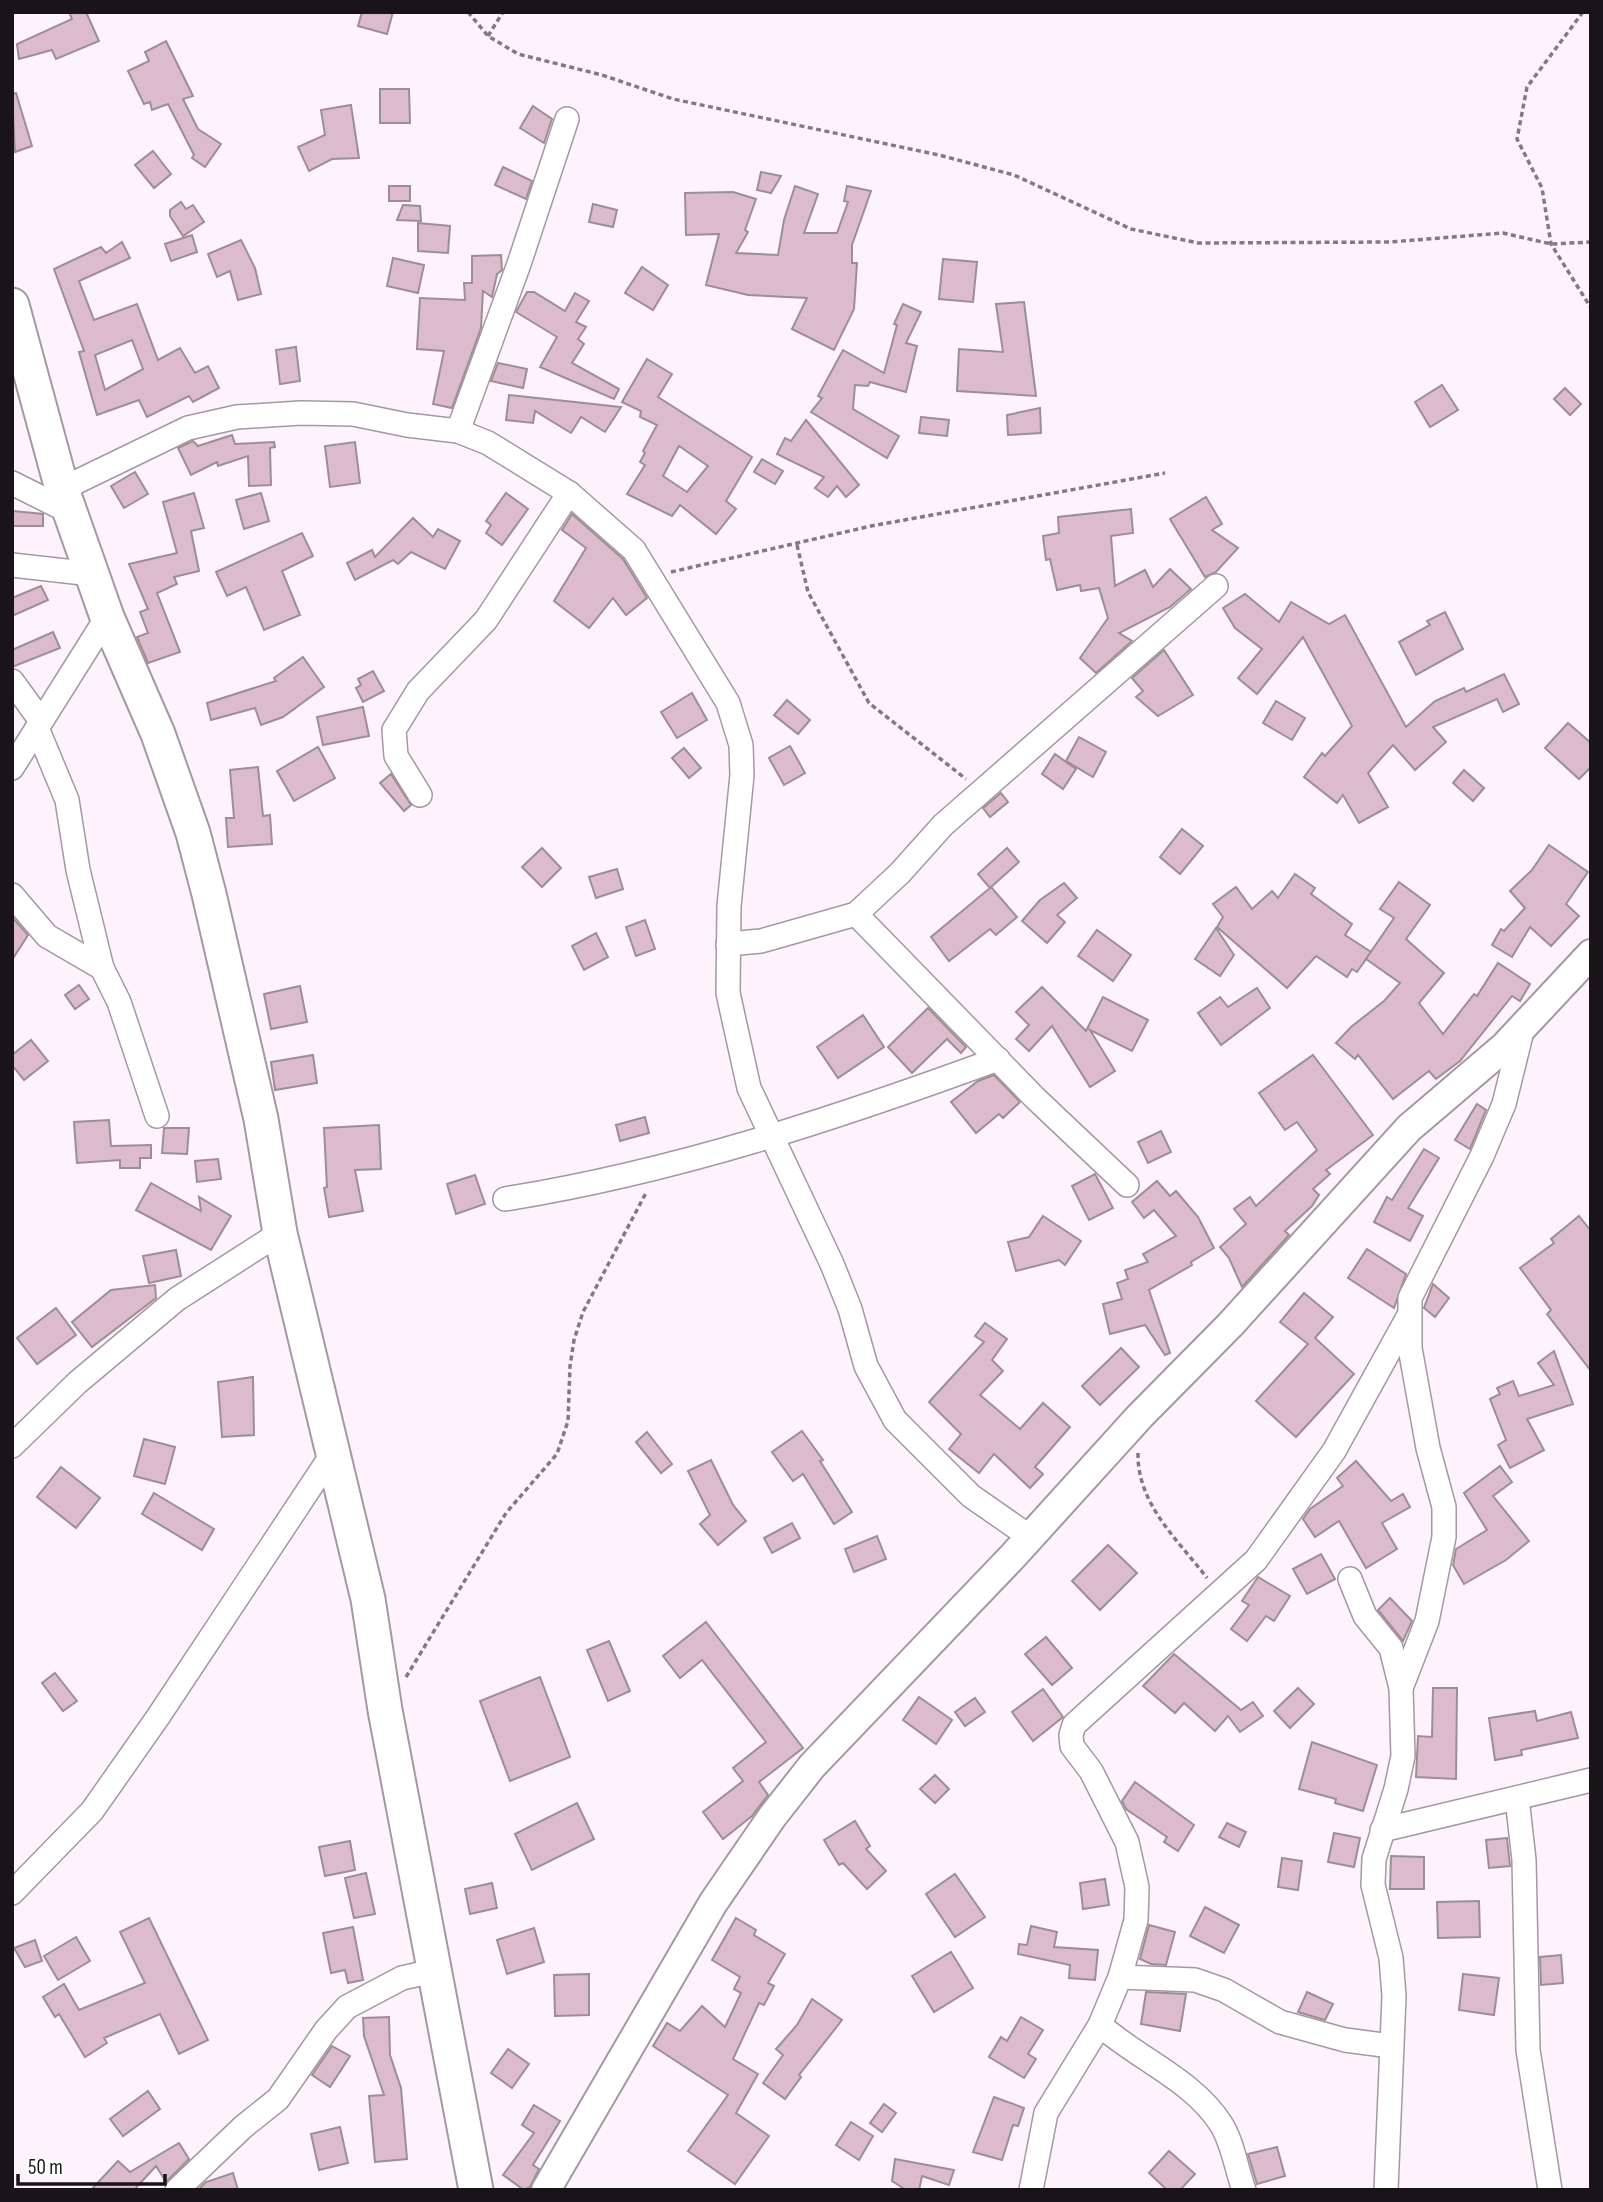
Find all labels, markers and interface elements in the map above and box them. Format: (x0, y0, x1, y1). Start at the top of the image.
scale bar (18, 2142, 164, 2186)
text: 50 m (28, 2155, 63, 2180)

